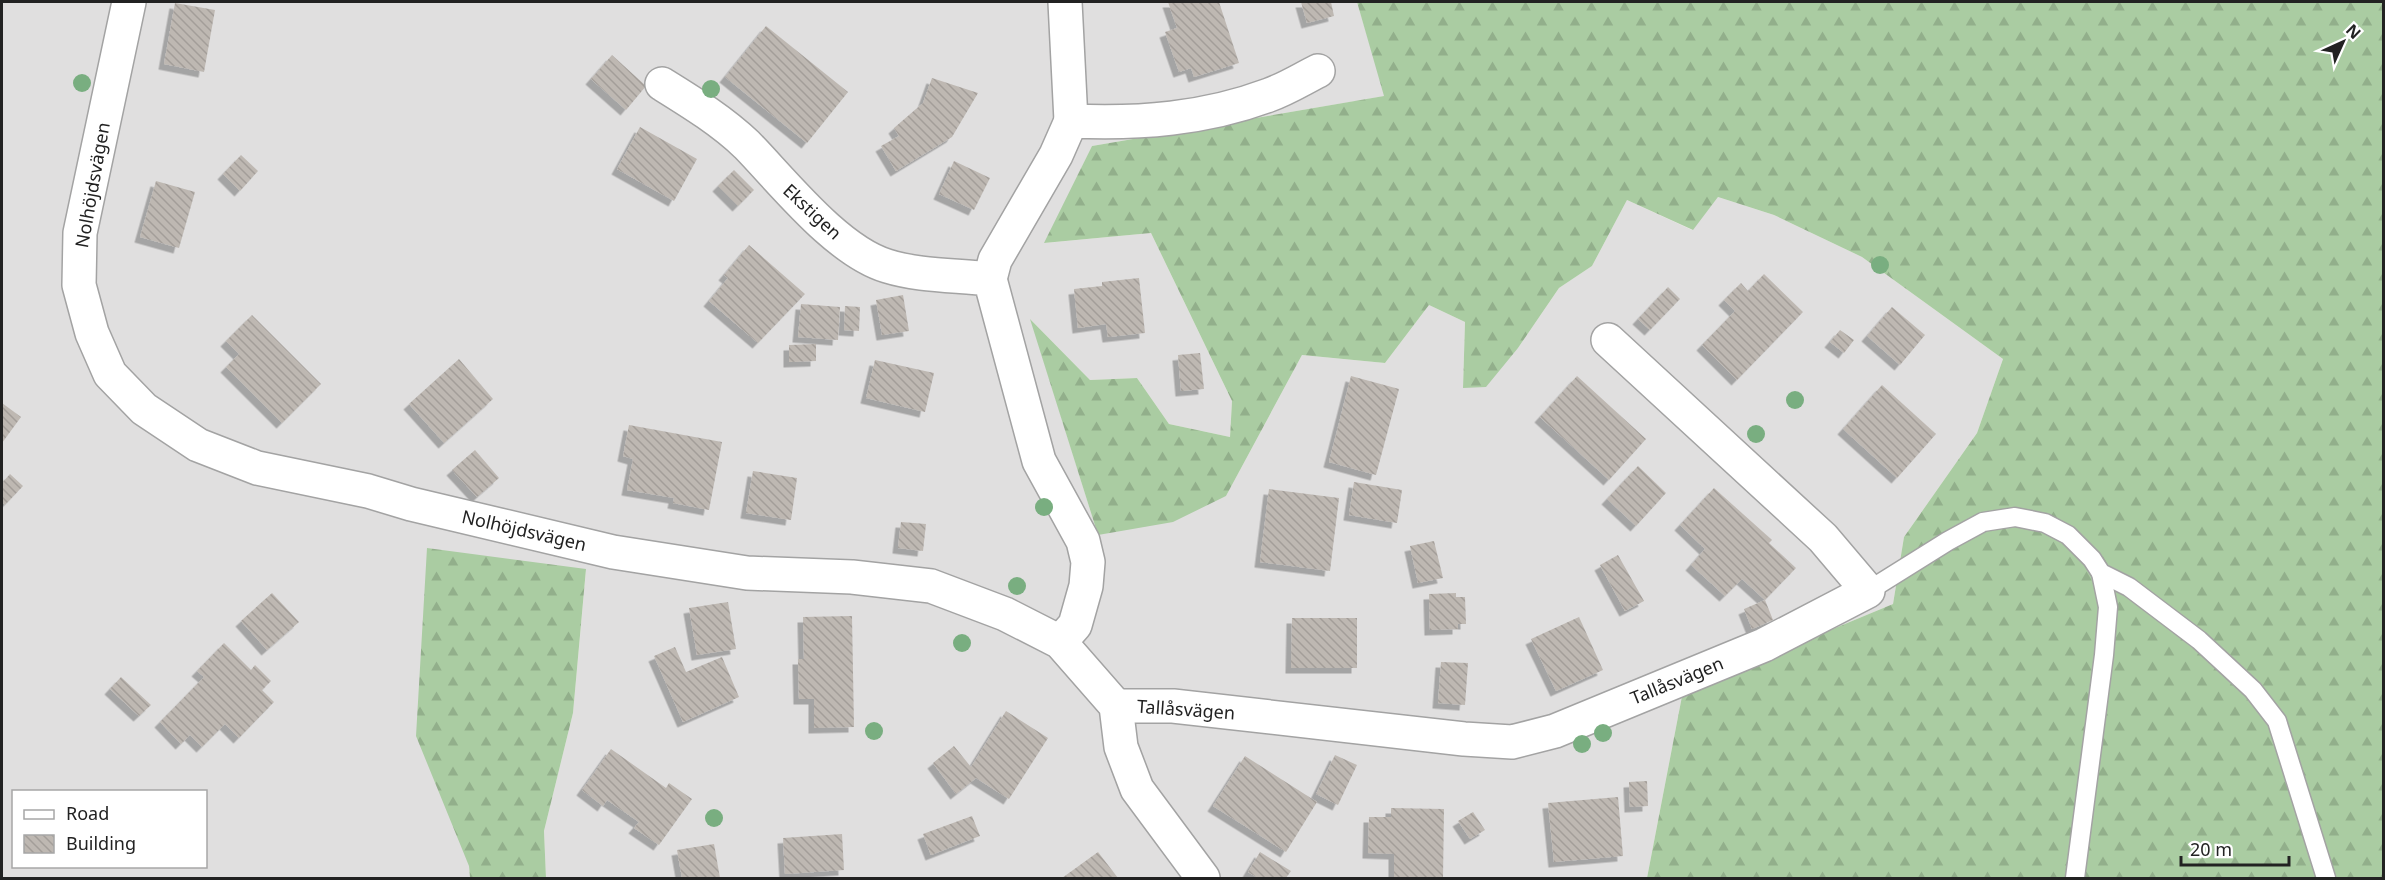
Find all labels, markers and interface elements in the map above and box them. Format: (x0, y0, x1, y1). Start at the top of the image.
north arrow (2313, 12, 2373, 72)
text: N (2341, 19, 2366, 44)
street label: Nolhöjdsvägen (69, 120, 115, 250)
street label: Ekstigen (778, 178, 847, 245)
street label: Nolhöjdsvägen (460, 504, 589, 556)
street label: Tallåsvägen (1627, 651, 1727, 710)
street label: Tallåsvägen (1136, 694, 1236, 724)
legend (12, 790, 207, 868)
text: Road (66, 801, 109, 825)
scale bar (2181, 829, 2289, 867)
text: Building (66, 831, 136, 855)
text: 20 m (2190, 837, 2232, 861)

